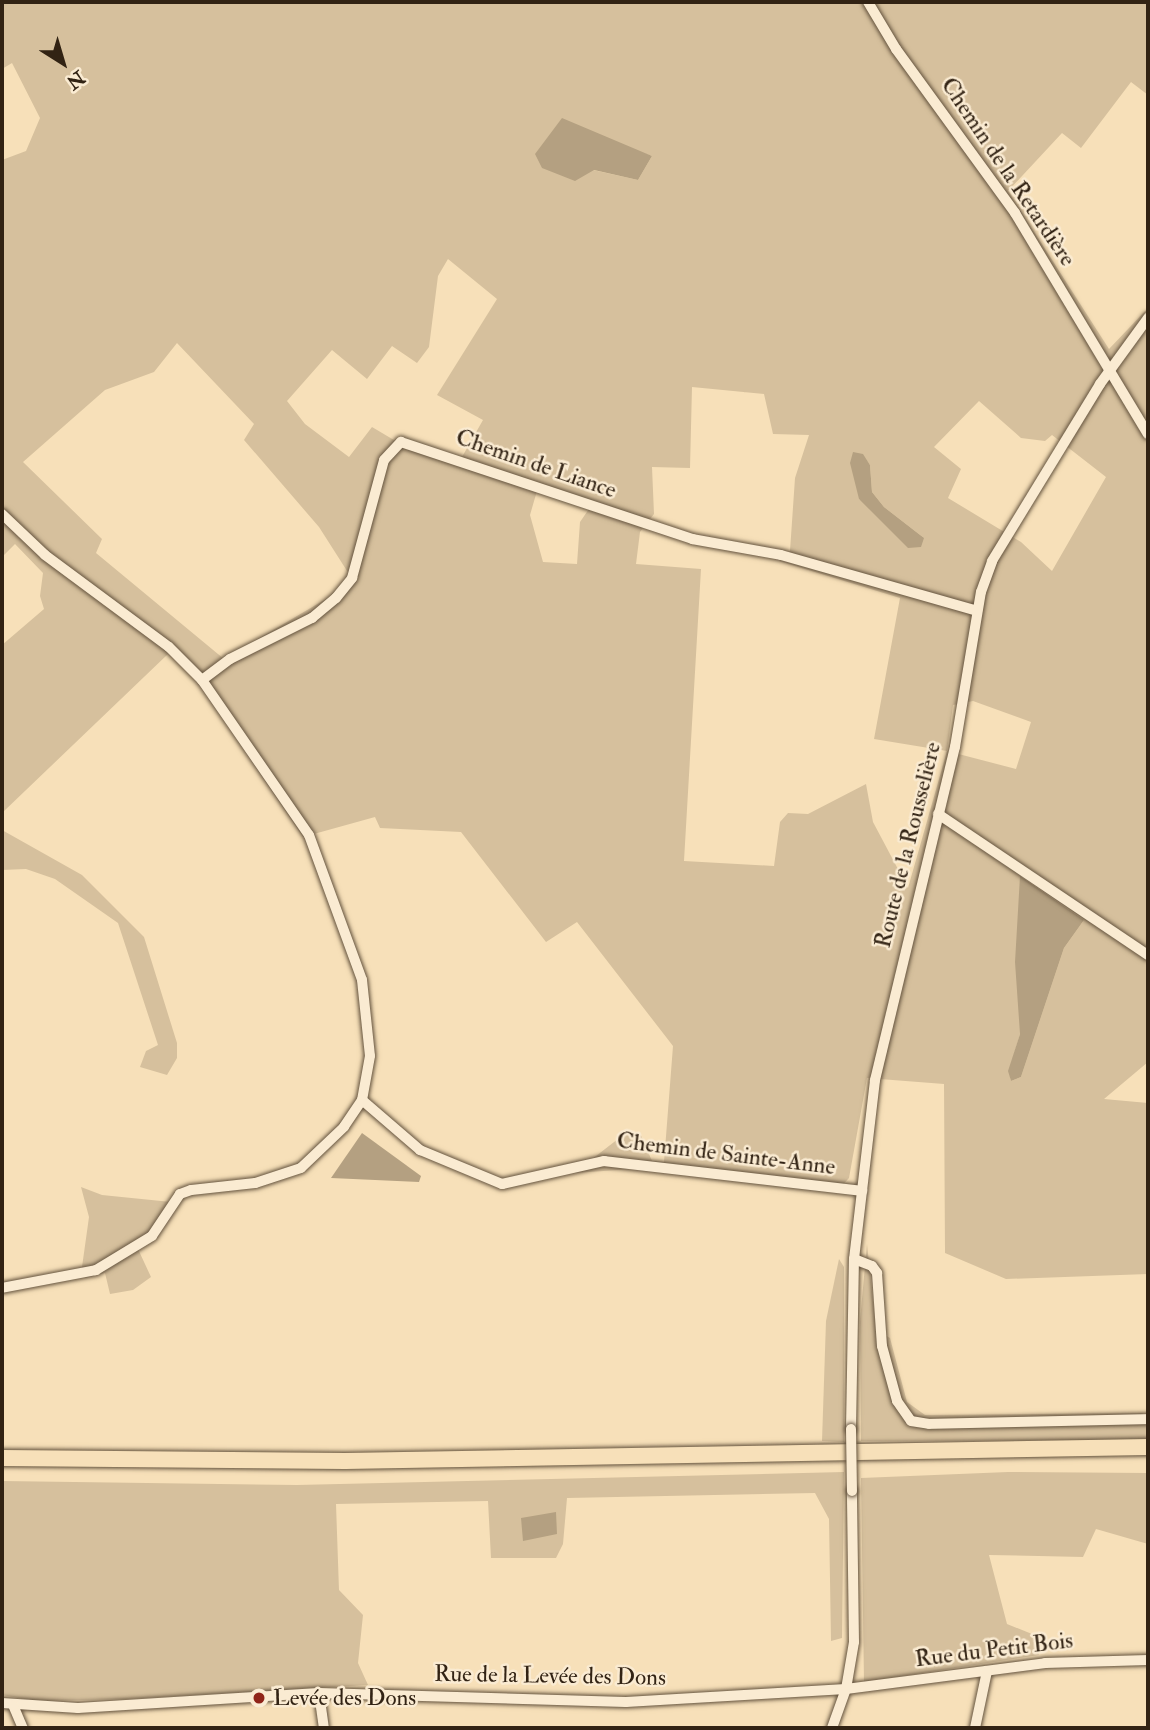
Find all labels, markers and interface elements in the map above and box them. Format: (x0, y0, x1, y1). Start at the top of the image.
north arrow (28, 28, 98, 98)
text: N (62, 65, 90, 94)
street label: Chemin de la Retardière (935, 72, 1081, 272)
street label: Chemin de Liance (452, 424, 620, 504)
street label: Route de la Rousselière (869, 739, 947, 951)
street label: Chemin de Sainte-Anne (615, 1127, 837, 1181)
street label: Rue du Petit Bois (913, 1627, 1075, 1673)
street label: Rue de la Levée des Dons (434, 1660, 666, 1692)
place label: Levée des Dons (273, 1684, 416, 1712)
marker: Levée des Dons (251, 1690, 267, 1706)

